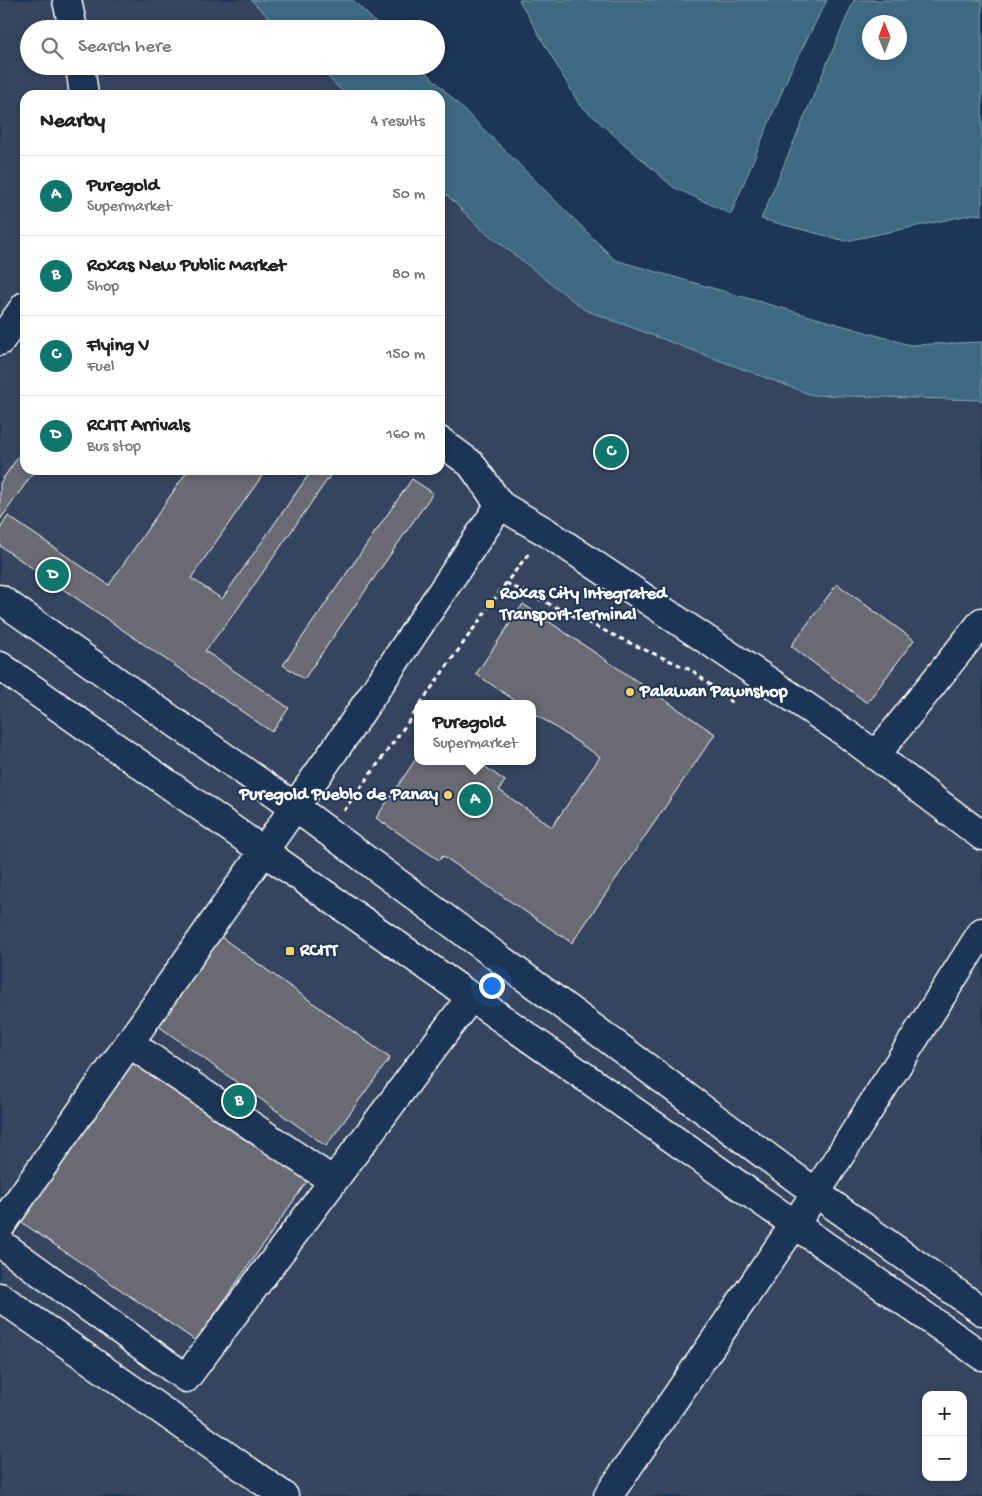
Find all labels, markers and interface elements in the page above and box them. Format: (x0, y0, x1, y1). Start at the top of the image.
north arrow (862, 15, 907, 60)
search box (20, 20, 445, 75)
icon: search (38, 34, 66, 62)
text: Search here (78, 36, 172, 59)
text: Nearby (40, 110, 105, 135)
text: 4 results (370, 113, 425, 132)
text: Puregold (87, 175, 159, 198)
text: A (51, 186, 61, 205)
text: 50 m (392, 186, 425, 205)
text: Supermarket (87, 198, 172, 217)
text: Roxas New Public Market (87, 255, 285, 278)
text: B (52, 266, 60, 285)
text: 80 m (392, 266, 425, 285)
text: Shop (87, 278, 119, 297)
text: Flying V (87, 335, 149, 358)
text: C (52, 346, 60, 365)
text: 150 m (386, 346, 425, 365)
text: Fuel (87, 358, 114, 377)
text: RCITT Arrivals (87, 415, 190, 438)
text: D (51, 426, 61, 445)
text: 160 m (386, 426, 425, 445)
pin: C (595, 433, 627, 471)
text: Bus stop (87, 438, 141, 457)
pin: D (37, 556, 69, 594)
place label: Roxas City Integrated Transport Terminal (498, 584, 669, 626)
marker: Roxas City Integrated Transport Terminal (484, 598, 496, 610)
place label: Palawan Pawnshop (639, 682, 788, 703)
marker: Palawan Pawnshop (624, 686, 636, 698)
popup (414, 700, 536, 765)
text: Puregold (433, 712, 505, 735)
text: Supermarket (433, 735, 517, 754)
pin: A (459, 781, 491, 819)
place label: Puregold Pueblo de Panay (238, 785, 438, 806)
marker: Puregold Pueblo de Panay (442, 789, 454, 801)
place label: RCITT (299, 941, 338, 962)
marker: RCITT (284, 945, 296, 957)
your location (479, 973, 505, 999)
pin: B (223, 1082, 255, 1120)
map controls (922, 1391, 967, 1481)
button: + (922, 1391, 967, 1436)
button: − (922, 1436, 967, 1481)

